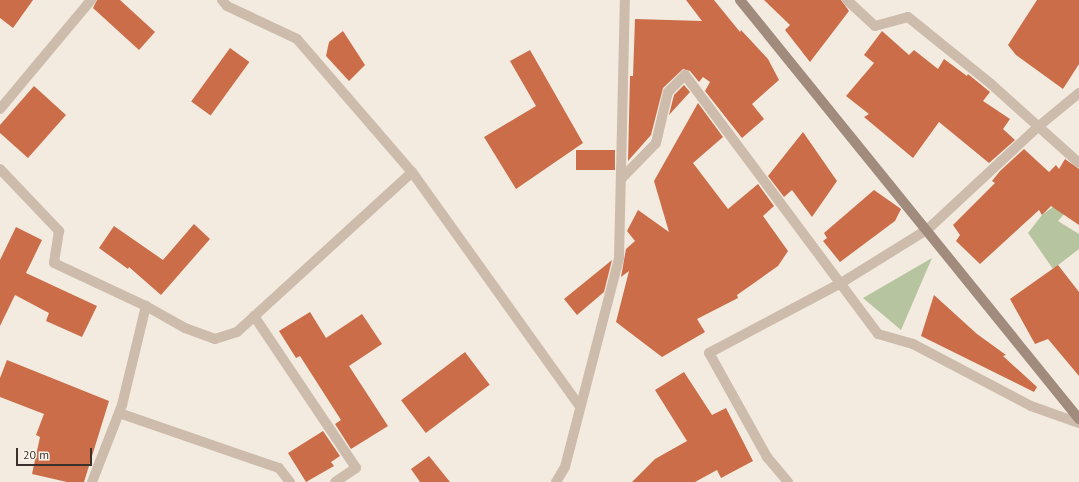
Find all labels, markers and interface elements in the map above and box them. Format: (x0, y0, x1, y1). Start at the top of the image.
scale bar (18, 440, 94, 466)
text: 20 m (23, 447, 49, 462)

